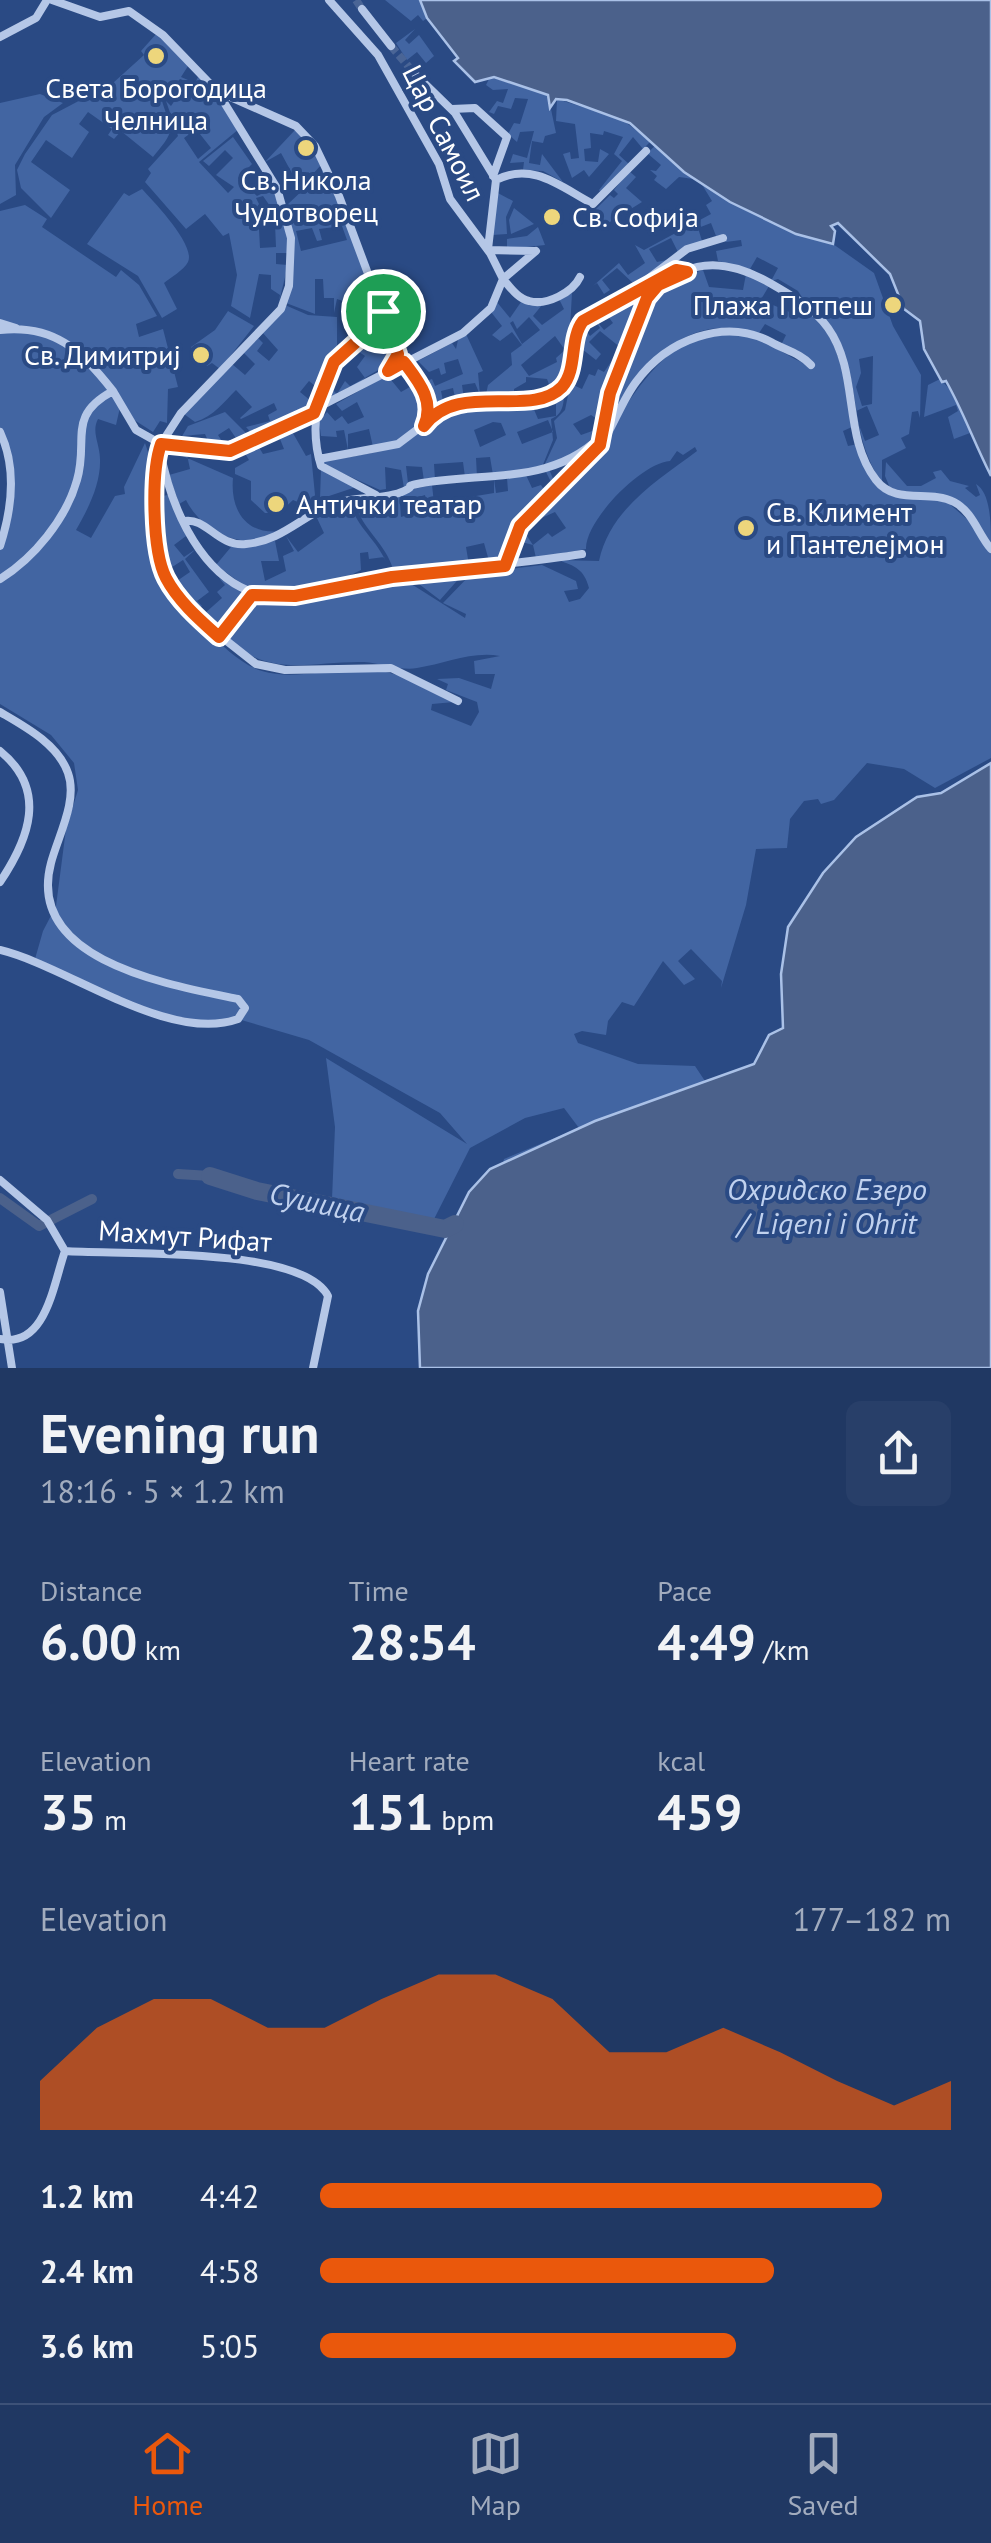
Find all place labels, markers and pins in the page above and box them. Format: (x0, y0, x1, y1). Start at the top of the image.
marker: Света Борогодица Челница (145, 45, 167, 67)
place label: Света Борогодица Челница (45, 69, 267, 138)
marker: Св. Никола Чудотворец (295, 137, 317, 159)
place label: Св. Никола Чудотворец (234, 161, 378, 230)
place label: Св. Софија (572, 198, 699, 235)
marker: Св. Софија (541, 206, 563, 228)
pin (341, 269, 426, 354)
place label: Плажа Потпеш (693, 286, 873, 323)
marker: Плажа Потпеш (882, 294, 904, 316)
place label: Св. Димитриј (24, 336, 181, 373)
marker: Св. Димитриј (190, 344, 212, 366)
place label: Антички театар (296, 485, 482, 522)
marker: Антички театар (265, 493, 287, 515)
place label: Св. Климент и Пантелејмон (766, 493, 945, 562)
marker: Св. Климент и Пантелејмон (735, 517, 757, 539)

